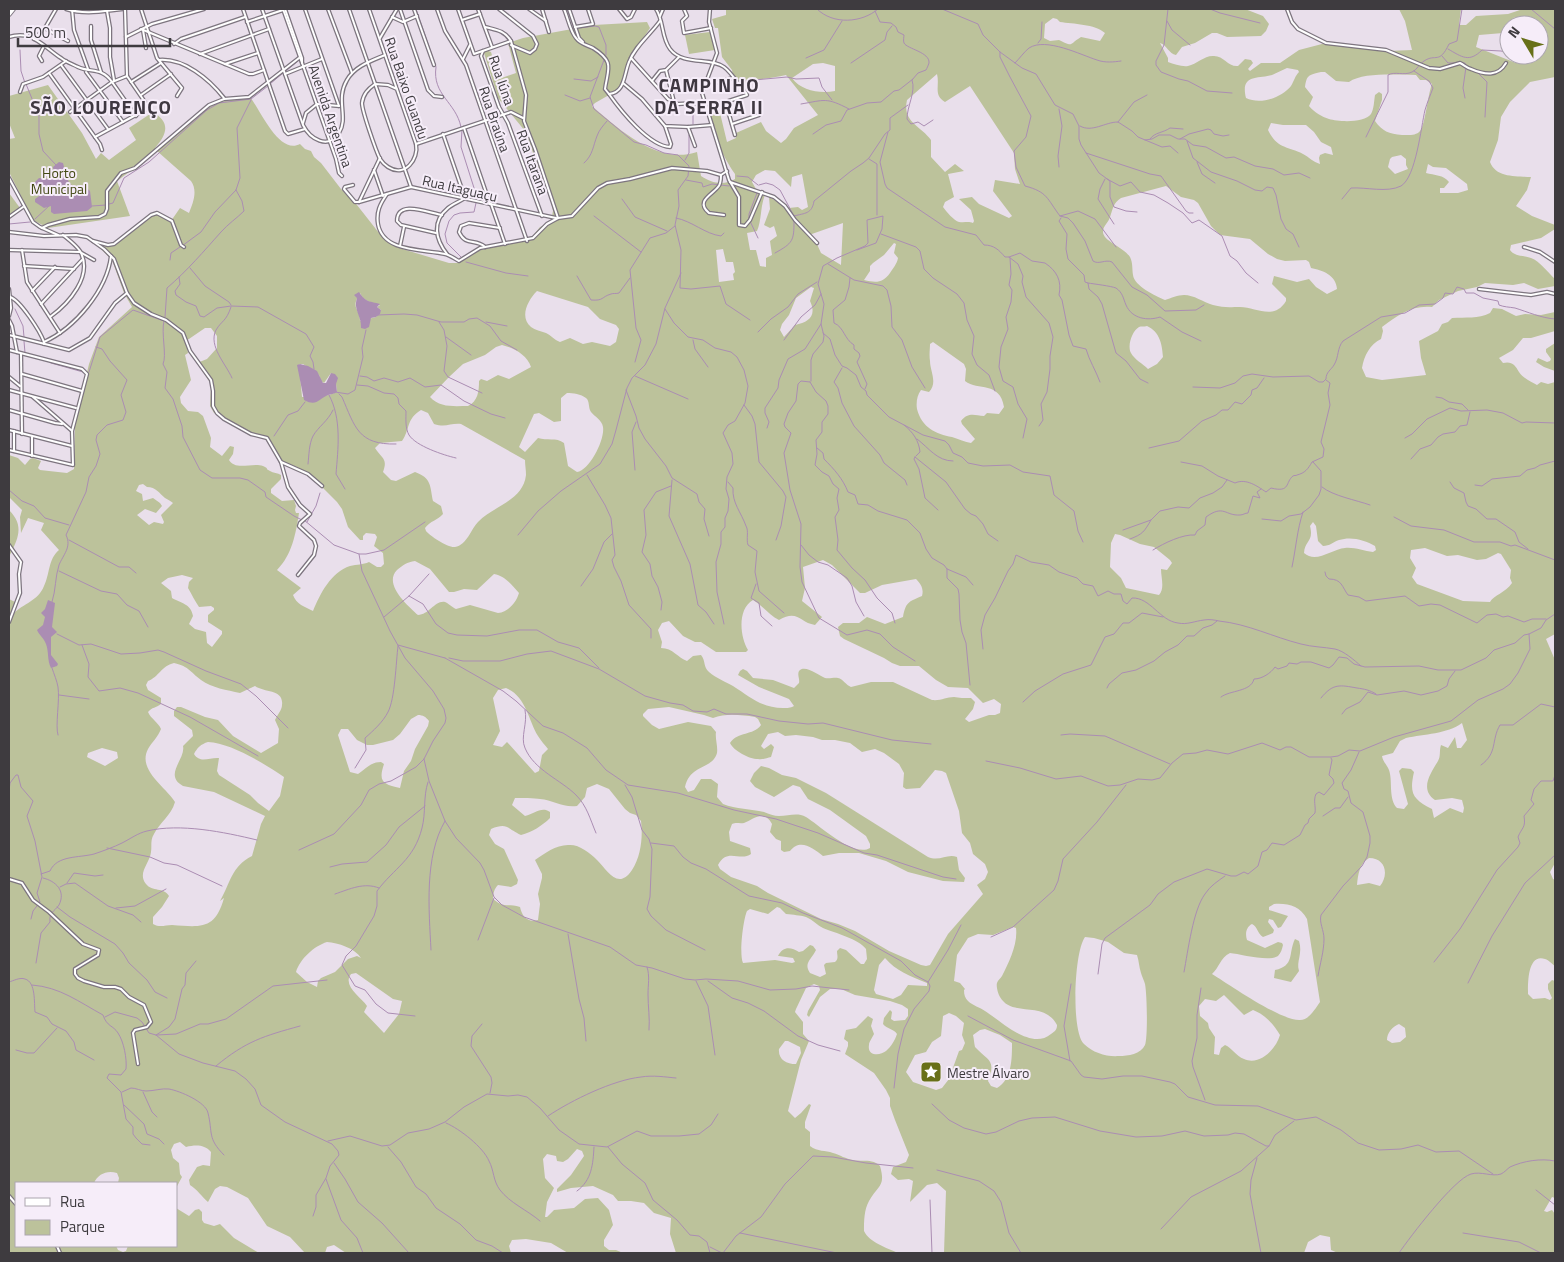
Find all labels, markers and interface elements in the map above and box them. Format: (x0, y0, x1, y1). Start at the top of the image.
scale bar (18, 15, 170, 47)
north arrow (1499, 15, 1549, 65)
text: 500 m (25, 21, 66, 44)
text: N (1502, 21, 1525, 42)
street label: Rua Baixo Guandu (380, 34, 434, 142)
street label: Rua Iúna (484, 52, 520, 108)
street label: Avenida Argentina (304, 62, 358, 170)
district label: CAMPINHO DA SERRA II (654, 70, 764, 121)
street label: Rua Braúna (474, 83, 516, 155)
district label: SÃO LOURENÇO (30, 92, 172, 121)
street label: Rua Itarana (512, 127, 554, 197)
park label: Horto Municipal (31, 162, 87, 199)
street label: Rua Itaguaçu (420, 169, 500, 207)
place icon: Mestre Álvaro (919, 1060, 943, 1084)
place label: Mestre Álvaro (947, 1062, 1029, 1083)
legend (15, 1182, 178, 1247)
text: Rua (60, 1190, 85, 1213)
text: Parque (60, 1215, 105, 1238)

